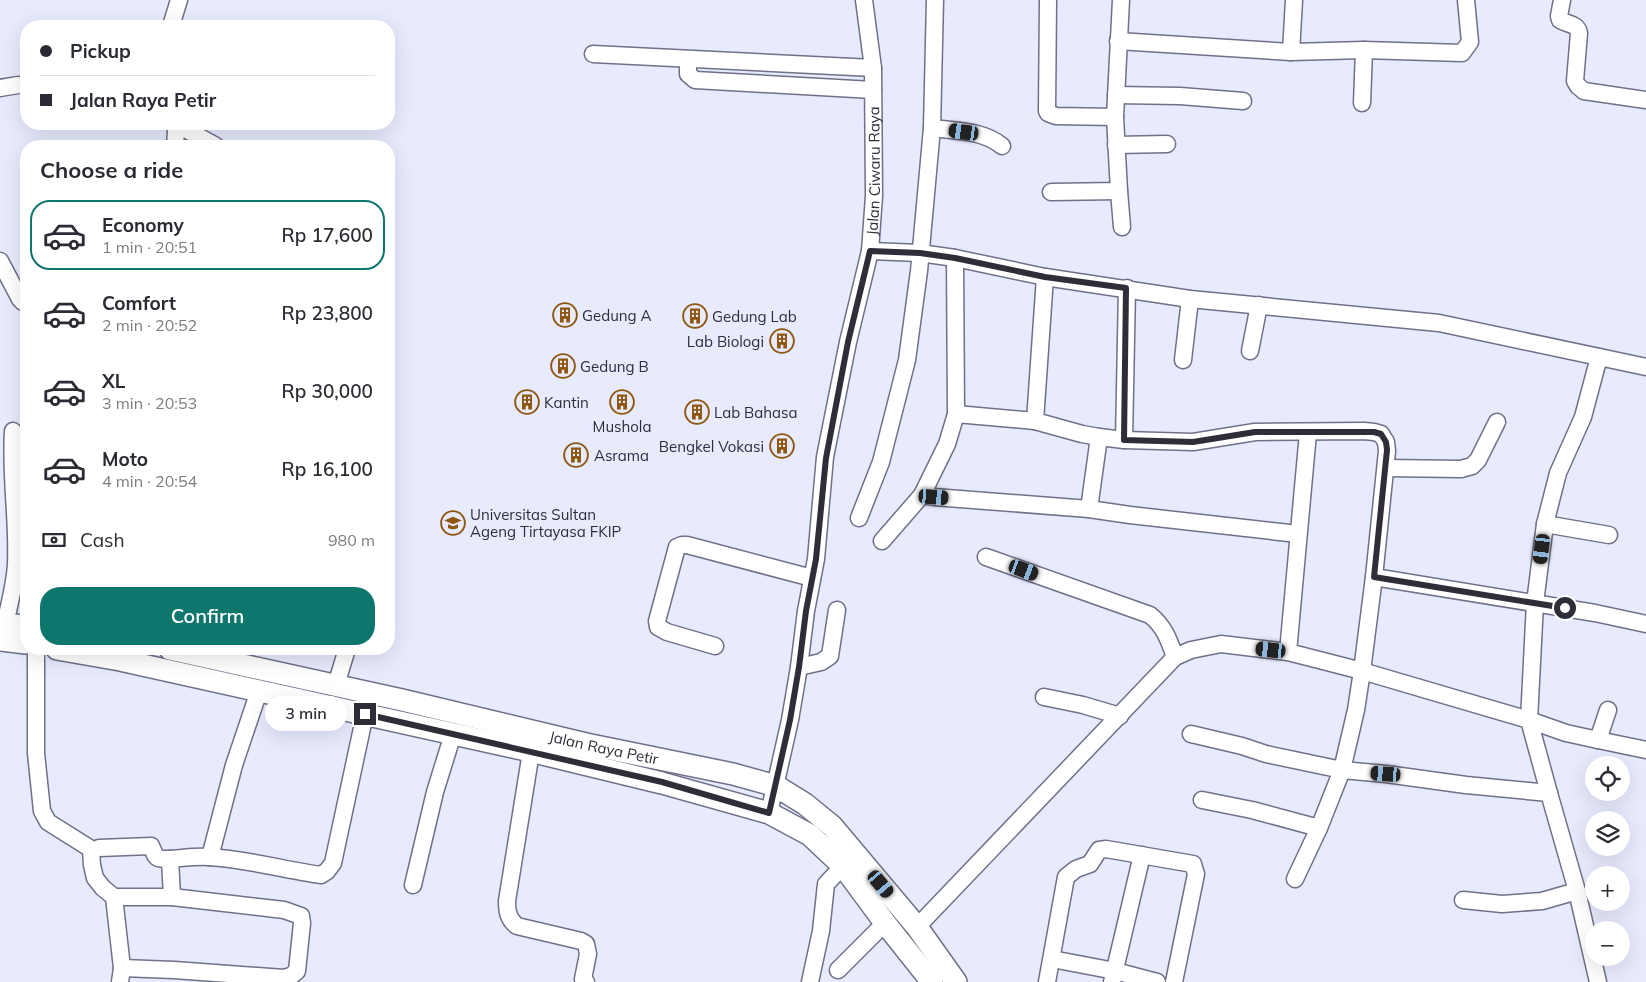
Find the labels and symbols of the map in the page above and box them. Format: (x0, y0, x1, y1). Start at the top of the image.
street label: Jalan Ciwaru Raya (862, 106, 884, 236)
car (948, 122, 979, 142)
building icon: Gedung A (552, 302, 578, 328)
building icon: Gedung Lab (682, 303, 708, 329)
place label: Gedung A (582, 306, 652, 325)
place label: Gedung Lab (712, 307, 797, 326)
building icon: Lab Biologi (769, 328, 795, 354)
place label: Lab Biologi (687, 332, 764, 351)
building icon: Gedung B (550, 353, 576, 379)
place label: Gedung B (580, 357, 649, 376)
building icon: Kantin (514, 389, 540, 415)
building icon: Mushola (609, 389, 635, 415)
place label: Kantin (544, 393, 589, 412)
building icon: Lab Bahasa (684, 399, 710, 425)
place label: Lab Bahasa (714, 403, 798, 422)
place label: Mushola (593, 417, 651, 436)
building icon: Bengkel Vokasi (769, 433, 795, 459)
place label: Bengkel Vokasi (659, 437, 764, 456)
building icon: Asrama (563, 442, 589, 468)
place label: Asrama (594, 446, 649, 465)
car (918, 488, 949, 506)
place label: Universitas Sultan Ageng Tirtayasa FKIP (470, 505, 622, 541)
school or university icon: Universitas Sultan Ageng Tirtayasa FKIP (440, 510, 466, 536)
car (1532, 533, 1551, 565)
car (1007, 558, 1040, 582)
route start (1554, 597, 1576, 619)
car (1255, 641, 1286, 659)
callout: 3 min (265, 696, 348, 732)
route end (354, 703, 376, 725)
street label: Jalan Raya Petir (547, 726, 661, 768)
car (1370, 765, 1401, 783)
car (865, 868, 896, 900)

